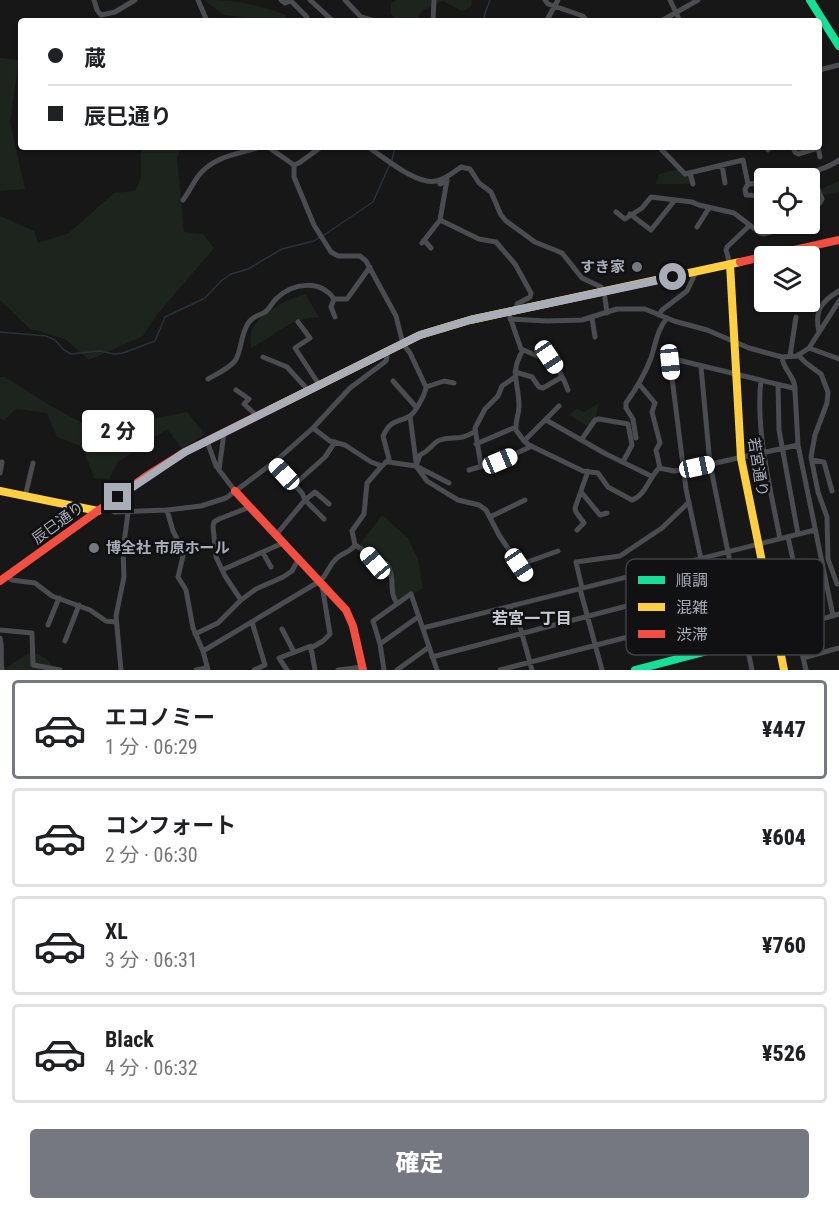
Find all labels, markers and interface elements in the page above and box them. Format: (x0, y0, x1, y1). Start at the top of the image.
text: 蔵 (84, 46, 106, 71)
text: 辰巳通り (84, 104, 172, 129)
map controls (754, 168, 820, 312)
button: locate (754, 168, 820, 234)
button: layers (754, 246, 820, 312)
place label: すき家 (580, 258, 625, 276)
marker: すき家 (630, 260, 644, 274)
route start (659, 263, 686, 290)
car (531, 337, 567, 377)
car (659, 343, 681, 381)
callout: 2 分 (82, 410, 154, 452)
text: 2 分 (101, 419, 135, 443)
street label: 若宮通り (744, 436, 772, 498)
car (480, 446, 520, 476)
car (678, 454, 716, 480)
car (265, 455, 303, 493)
route end (104, 483, 131, 510)
street label: 辰巳通り (28, 498, 88, 548)
place label: 博全社 市原ホール (106, 539, 229, 557)
marker: 博全社 市原ホール (87, 541, 101, 555)
car (357, 543, 393, 583)
car (501, 545, 537, 585)
legend (626, 559, 824, 655)
text: 順調 (676, 571, 708, 590)
text: 混雑 (676, 598, 708, 617)
district label: 若宮一丁目 (492, 609, 572, 628)
text: 渋滞 (676, 625, 708, 644)
icon: car (33, 703, 87, 757)
text: エコノミー (105, 705, 215, 730)
text: ¥447 (762, 717, 806, 742)
text: 1 分 · 06:29 (105, 735, 198, 759)
icon: car (33, 811, 87, 865)
text: コンフォート (105, 813, 236, 838)
text: ¥604 (762, 825, 806, 850)
text: 2 分 · 06:30 (105, 843, 198, 867)
icon: car (33, 919, 87, 973)
text: XL (105, 919, 128, 944)
text: ¥760 (762, 933, 806, 958)
text: 3 分 · 06:31 (105, 948, 198, 972)
icon: car (33, 1027, 87, 1081)
text: Black (105, 1027, 154, 1052)
text: ¥526 (762, 1041, 806, 1066)
text: 4 分 · 06:32 (105, 1056, 198, 1080)
button: 確定 (30, 1129, 809, 1198)

